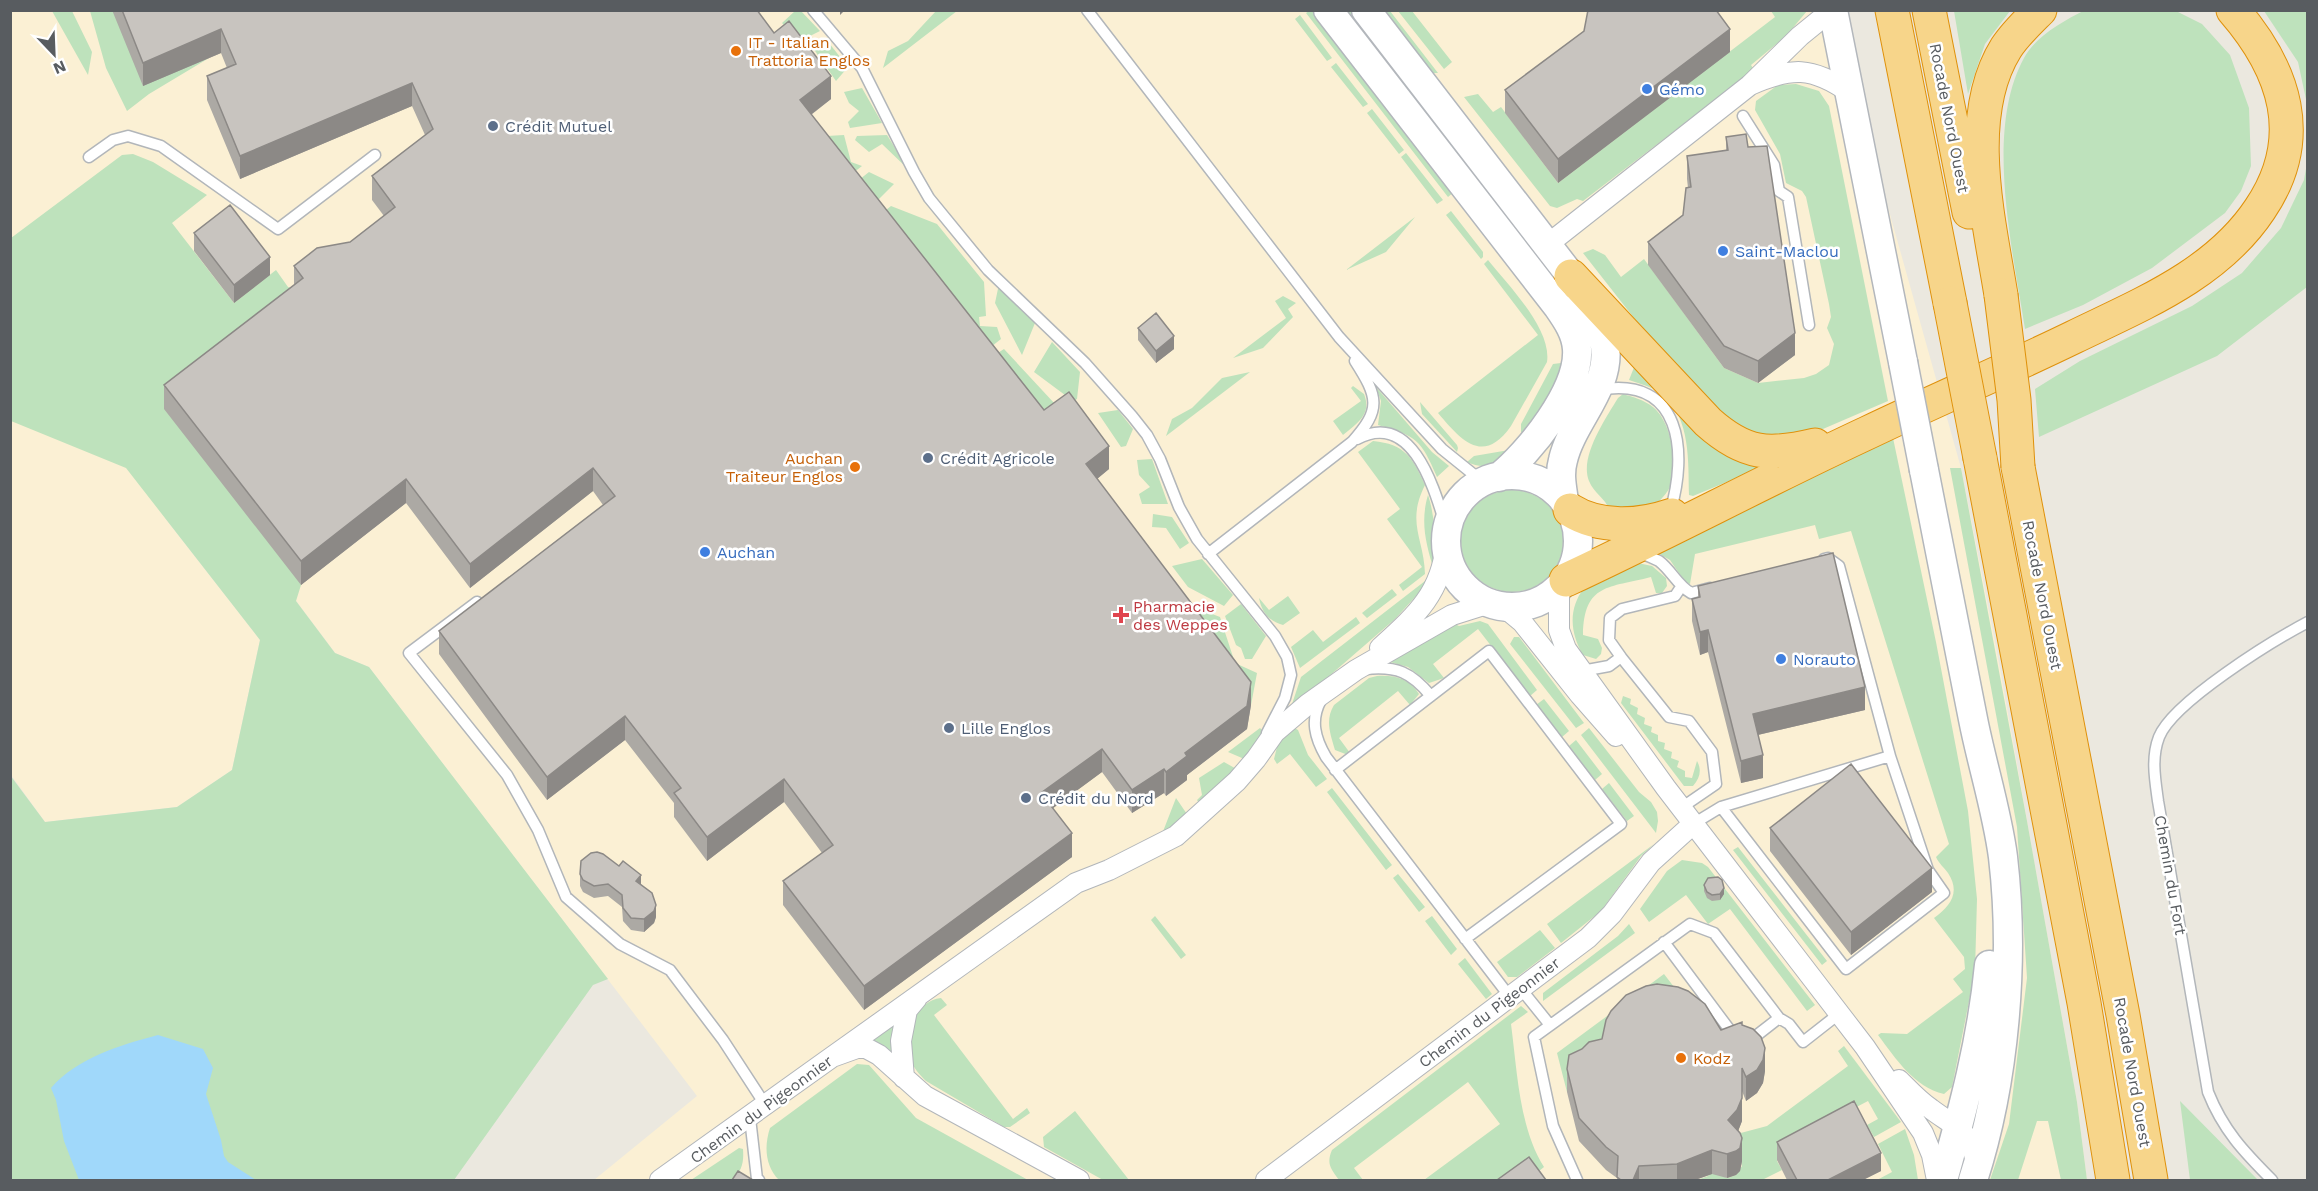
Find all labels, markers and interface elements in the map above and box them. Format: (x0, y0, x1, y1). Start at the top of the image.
north arrow (24, 24, 84, 84)
place label: IT - Italian Trattoria Englos (748, 33, 870, 70)
street label: Rocade Nord Ouest (1926, 42, 1973, 195)
marker: IT - Italian Trattoria Englos (729, 44, 743, 58)
text: N (50, 56, 69, 78)
place label: Gémo (1659, 80, 1705, 99)
marker: Gémo (1640, 82, 1654, 96)
place label: Crédit Mutuel (505, 117, 612, 136)
marker: Crédit Mutuel (486, 119, 500, 133)
place label: Saint-Maclou (1735, 242, 1839, 261)
marker: Saint-Maclou (1716, 244, 1730, 258)
place label: Auchan Traiteur Englos (726, 449, 843, 486)
place label: Crédit Agricole (940, 449, 1055, 468)
marker: Crédit Agricole (921, 451, 935, 465)
marker: Auchan Traiteur Englos (848, 460, 862, 474)
street label: Rocade Nord Ouest (2019, 519, 2066, 672)
place label: Auchan (717, 543, 775, 562)
marker: Auchan (698, 545, 712, 559)
place label: Pharmacie des Weppes (1133, 597, 1228, 634)
marker: Pharmacie des Weppes (1114, 608, 1128, 622)
place label: Norauto (1793, 650, 1856, 669)
marker: Norauto (1774, 652, 1788, 666)
place label: Lille Englos (961, 719, 1051, 738)
marker: Lille Englos (942, 721, 956, 735)
place label: Crédit du Nord (1038, 789, 1154, 808)
marker: Crédit du Nord (1019, 791, 1033, 805)
street label: Chemin du Fort (2151, 814, 2190, 937)
street label: Chemin du Pigeonnier (1415, 953, 1564, 1072)
street label: Rocade Nord Ouest (2110, 996, 2155, 1149)
place label: Kodz (1693, 1049, 1731, 1068)
street label: Chemin du Pigeonnier (686, 1051, 837, 1168)
marker: Kodz (1674, 1051, 1688, 1065)

